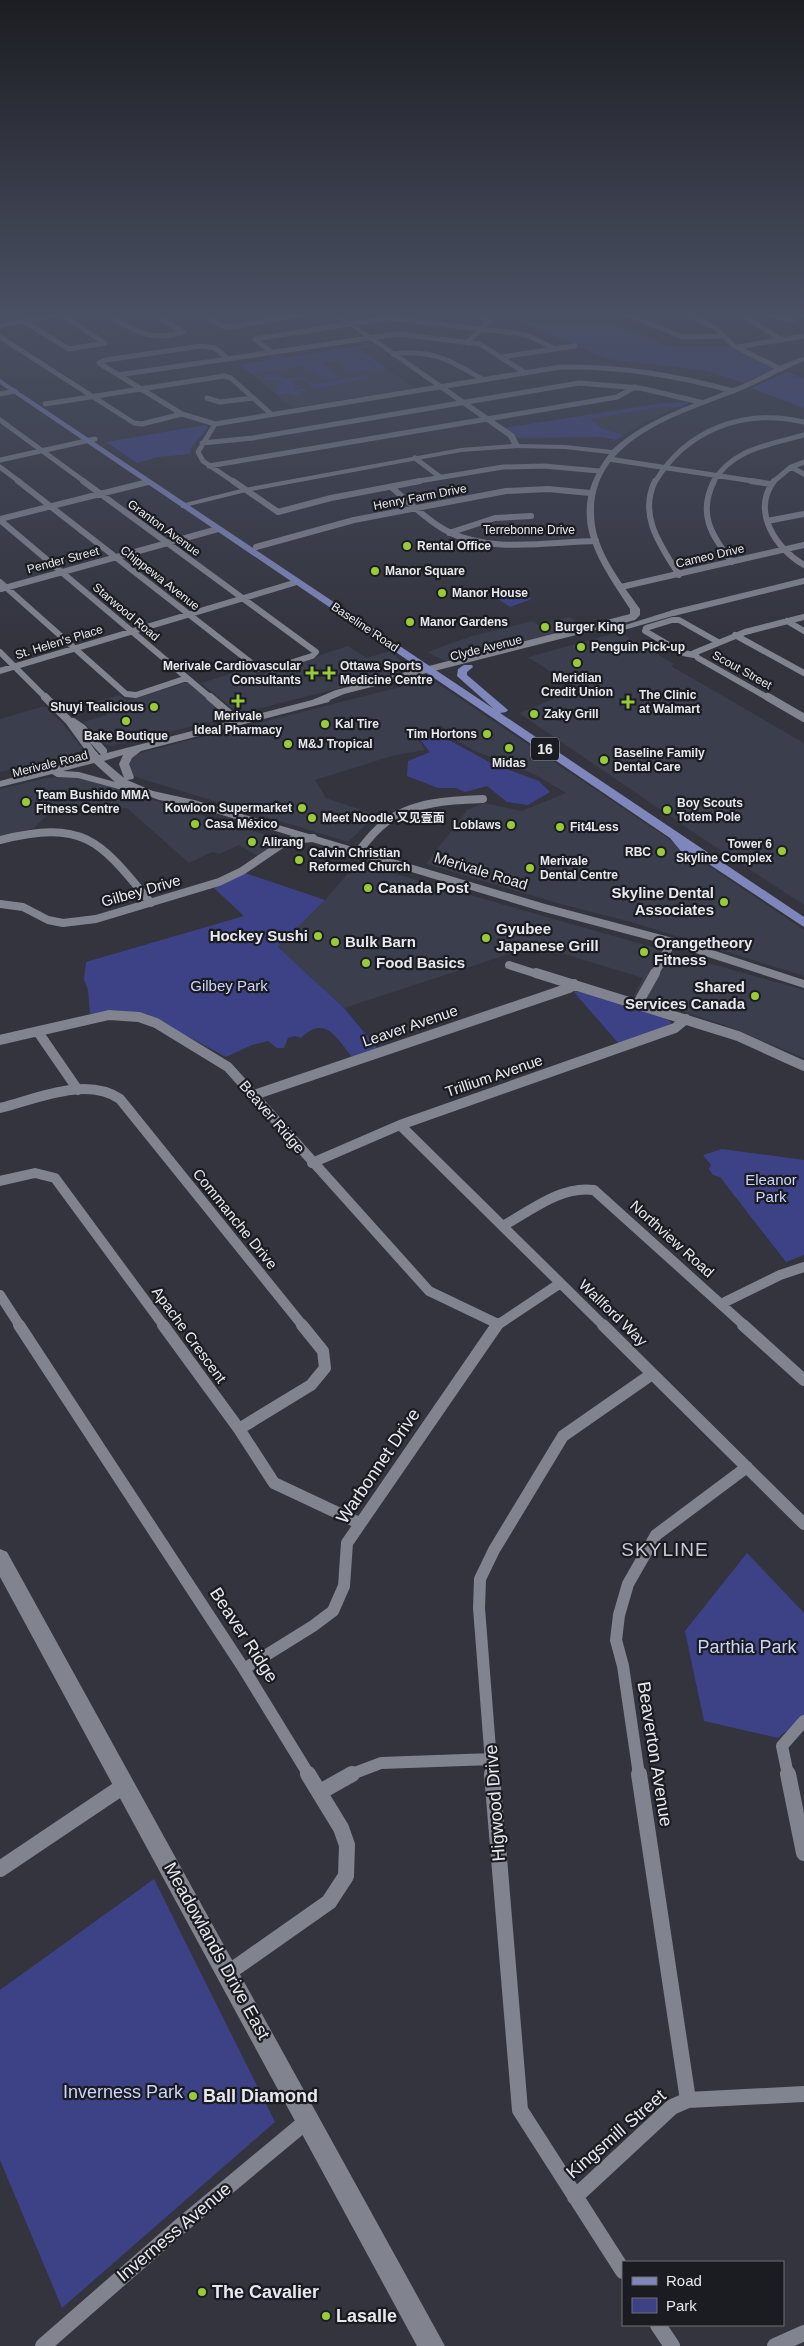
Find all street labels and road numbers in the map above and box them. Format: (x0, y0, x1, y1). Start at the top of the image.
street label: Henry Farm Drive (372, 481, 468, 513)
street label: Granton Avenue (125, 497, 203, 559)
street label: Terrebonne Drive (483, 523, 575, 537)
street label: Cameo Drive (674, 541, 746, 571)
street label: Pender Street (25, 543, 101, 576)
street label: Chippewa Avenue (118, 543, 203, 613)
street label: Starwood Road (90, 580, 162, 644)
street label: Baseline Road (329, 599, 401, 655)
street label: St. Helen's Place (13, 622, 105, 662)
street label: Clyde Avenue (448, 632, 524, 664)
street label: Scout Street (710, 648, 775, 692)
road number: 16 (531, 738, 559, 761)
street label: Merivale Road (11, 748, 89, 780)
street label: Merivale Road (432, 848, 530, 893)
street label: Gilbey Drive (99, 871, 182, 910)
street label: Leaver Avenue (360, 1001, 460, 1050)
street label: Trillium Avenue (443, 1051, 545, 1100)
street label: Beaver Ridge (236, 1077, 309, 1157)
street label: Commanche Drive (190, 1165, 281, 1272)
street label: Northview Road (627, 1197, 718, 1281)
street label: Wallford Way (576, 1276, 651, 1350)
street label: Apache Crescent (149, 1283, 231, 1387)
street label: Warbonnet Drive (332, 1405, 424, 1527)
street label: Beaver Ridge (206, 1584, 282, 1686)
street label: Beaverton Avenue (634, 1680, 676, 1828)
street label: Higwood Drive (481, 1744, 509, 1862)
street label: Meadowlands Drive East (160, 1859, 274, 2043)
street label: Kingsmill Street (562, 2085, 670, 2183)
street label: Inverness Avenue (113, 2178, 235, 2286)

